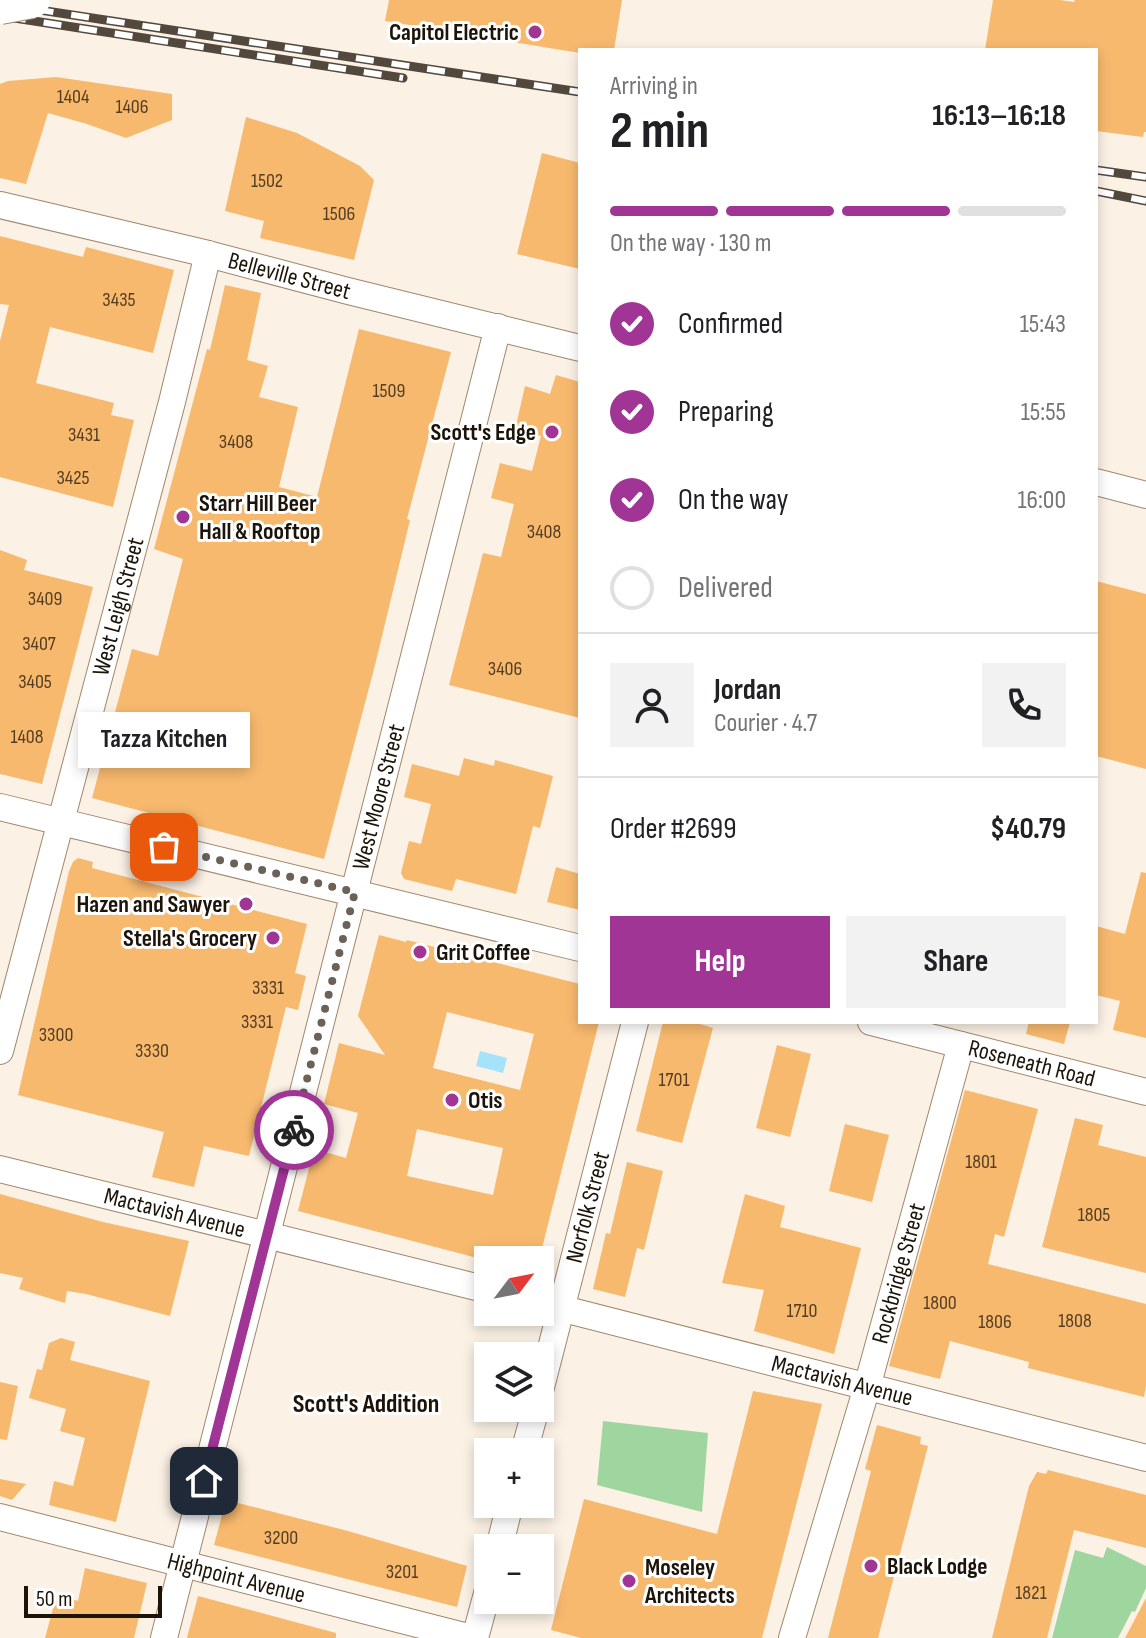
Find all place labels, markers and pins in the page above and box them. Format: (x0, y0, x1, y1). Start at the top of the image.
place label: Capitol Electric (389, 18, 519, 47)
marker: Capitol Electric (526, 23, 544, 41)
place label: Scott's Edge (431, 418, 536, 447)
marker: Scott's Edge (543, 423, 561, 441)
place label: Starr Hill Beer Hall & Rooftop (199, 489, 320, 546)
marker: Starr Hill Beer Hall & Rooftop (174, 508, 192, 526)
callout: Tazza Kitchen (78, 711, 250, 767)
pin (130, 813, 198, 881)
place label: Hazen and Sawyer (77, 890, 231, 919)
marker: Hazen and Sawyer (237, 895, 255, 913)
place label: Stella's Grocery (123, 924, 257, 953)
marker: Stella's Grocery (264, 929, 282, 947)
place label: Grit Coffee (436, 938, 530, 967)
marker: Grit Coffee (411, 943, 429, 961)
place label: Otis (468, 1086, 503, 1115)
marker: Otis (443, 1091, 461, 1109)
pin (170, 1447, 238, 1515)
place label: Black Lodge (887, 1552, 988, 1581)
place label: Moseley Architects (644, 1553, 735, 1610)
marker: Black Lodge (862, 1557, 880, 1575)
marker: Moseley Architects (620, 1572, 638, 1590)

